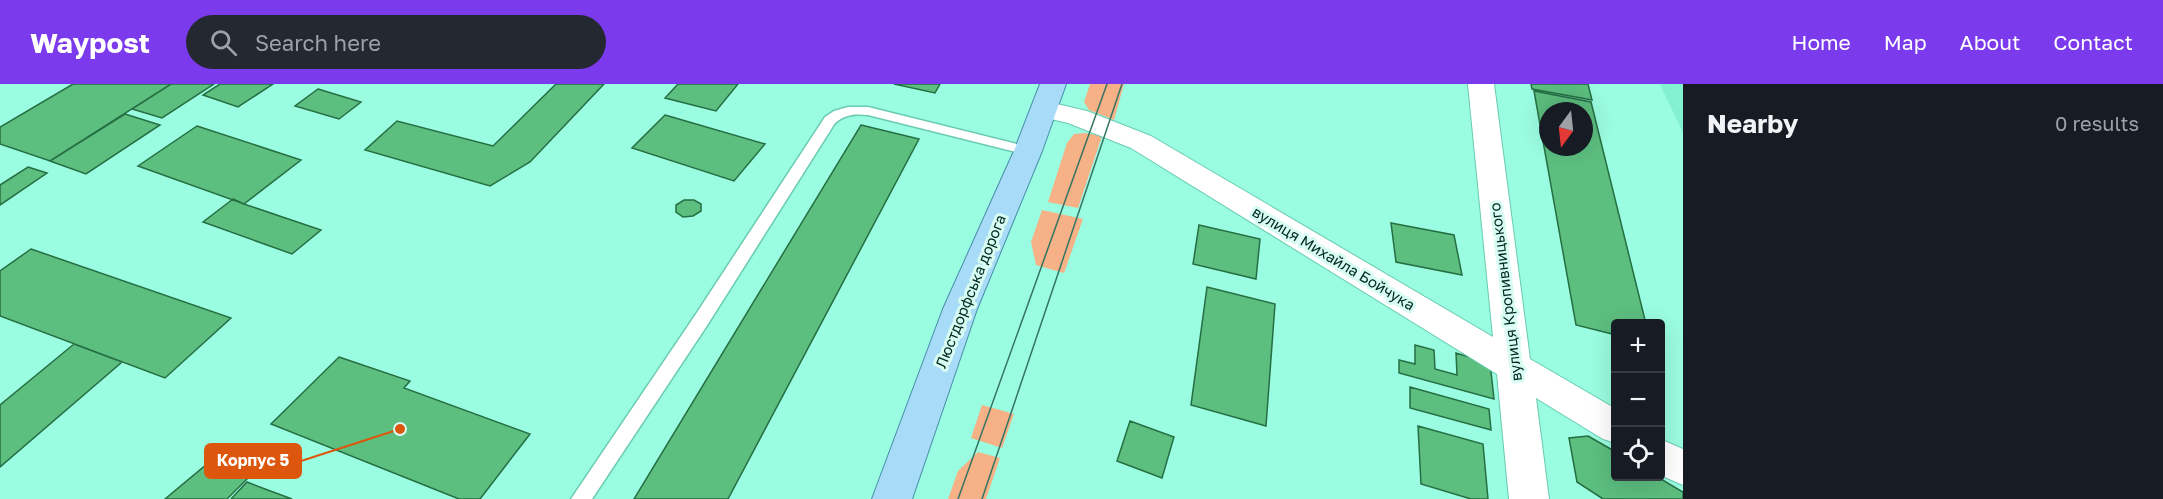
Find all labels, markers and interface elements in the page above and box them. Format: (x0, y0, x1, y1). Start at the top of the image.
search box (186, 15, 606, 69)
text: Waypost (30, 26, 150, 59)
icon: search (207, 26, 240, 59)
text: Search here (255, 29, 381, 56)
text: Home (1791, 29, 1851, 55)
text: Map (1884, 29, 1927, 55)
text: About (1960, 29, 2020, 55)
text: Contact (2053, 29, 2133, 55)
north arrow (1539, 102, 1593, 156)
text: Nearby (1707, 108, 1798, 139)
text: 0 results (2055, 111, 2139, 135)
street label: вулиця Михайла Бойчука (1249, 202, 1419, 314)
street label: вулиця Кропивницького (1485, 202, 1525, 382)
street label: Люстдорфська дорога (931, 212, 1009, 370)
map controls (1611, 319, 1665, 481)
button: + (1611, 319, 1665, 373)
button: − (1611, 373, 1665, 427)
button: locate (1611, 427, 1665, 481)
callout: Корпус 5 (205, 444, 301, 478)
text: Корпус 5 (217, 450, 290, 470)

